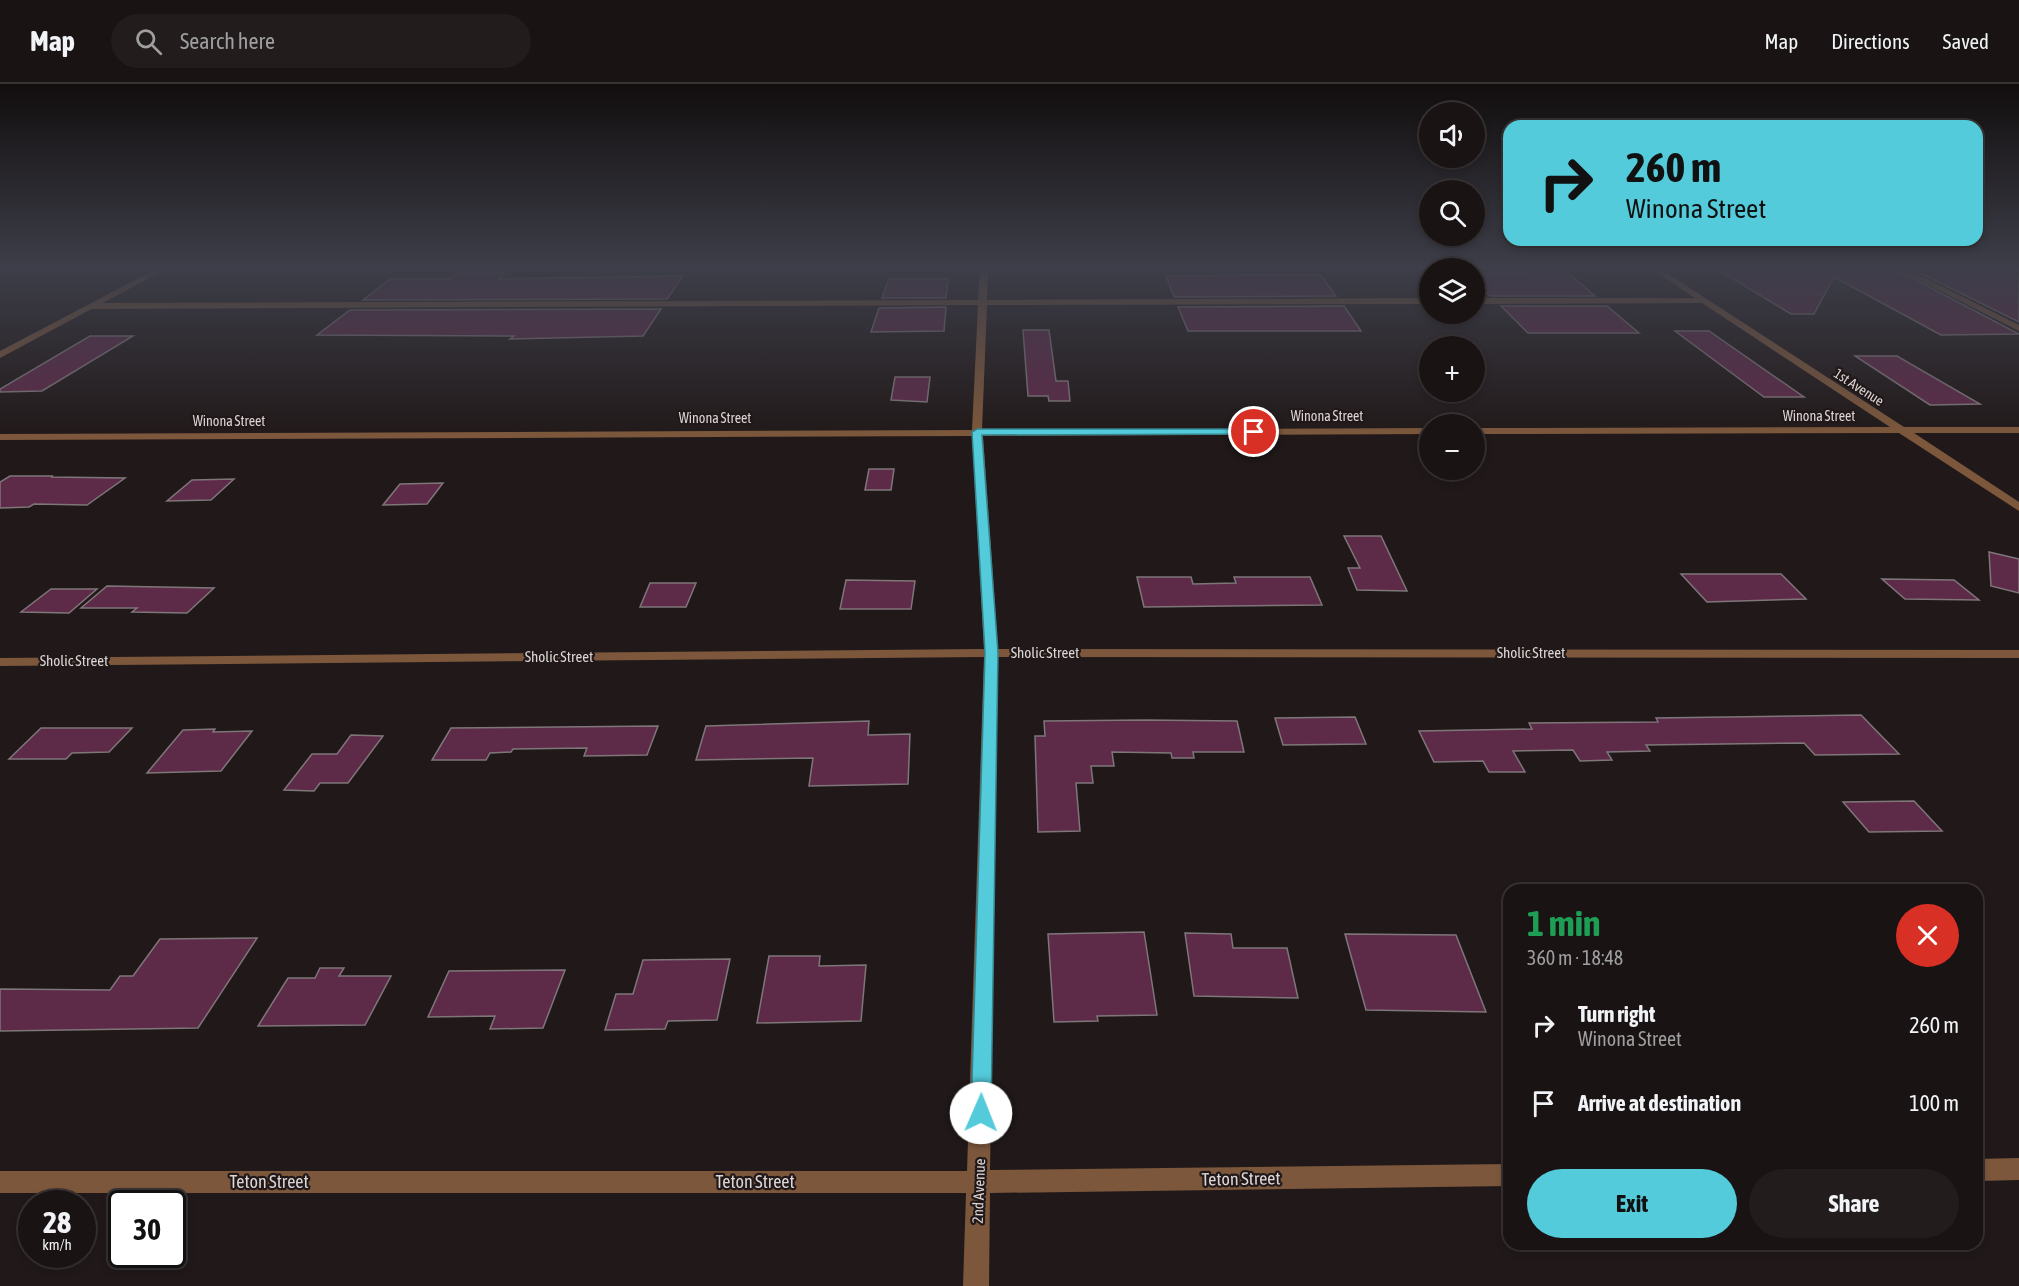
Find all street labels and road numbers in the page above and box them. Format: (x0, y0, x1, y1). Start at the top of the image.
street label: 1st Avenue (1831, 365, 1887, 409)
street label: Winona Street (1291, 408, 1363, 424)
street label: Winona Street (1783, 408, 1855, 424)
street label: Winona Street (679, 410, 751, 426)
street label: Winona Street (193, 413, 265, 429)
street label: Sholic Street (1011, 644, 1079, 661)
street label: Sholic Street (1497, 644, 1565, 661)
street label: Sholic Street (525, 648, 593, 665)
street label: Sholic Street (40, 652, 108, 669)
street label: 2nd Avenue (969, 1158, 988, 1224)
street label: Teton Street (1201, 1167, 1281, 1190)
street label: Teton Street (229, 1171, 309, 1192)
street label: Teton Street (715, 1171, 795, 1192)

